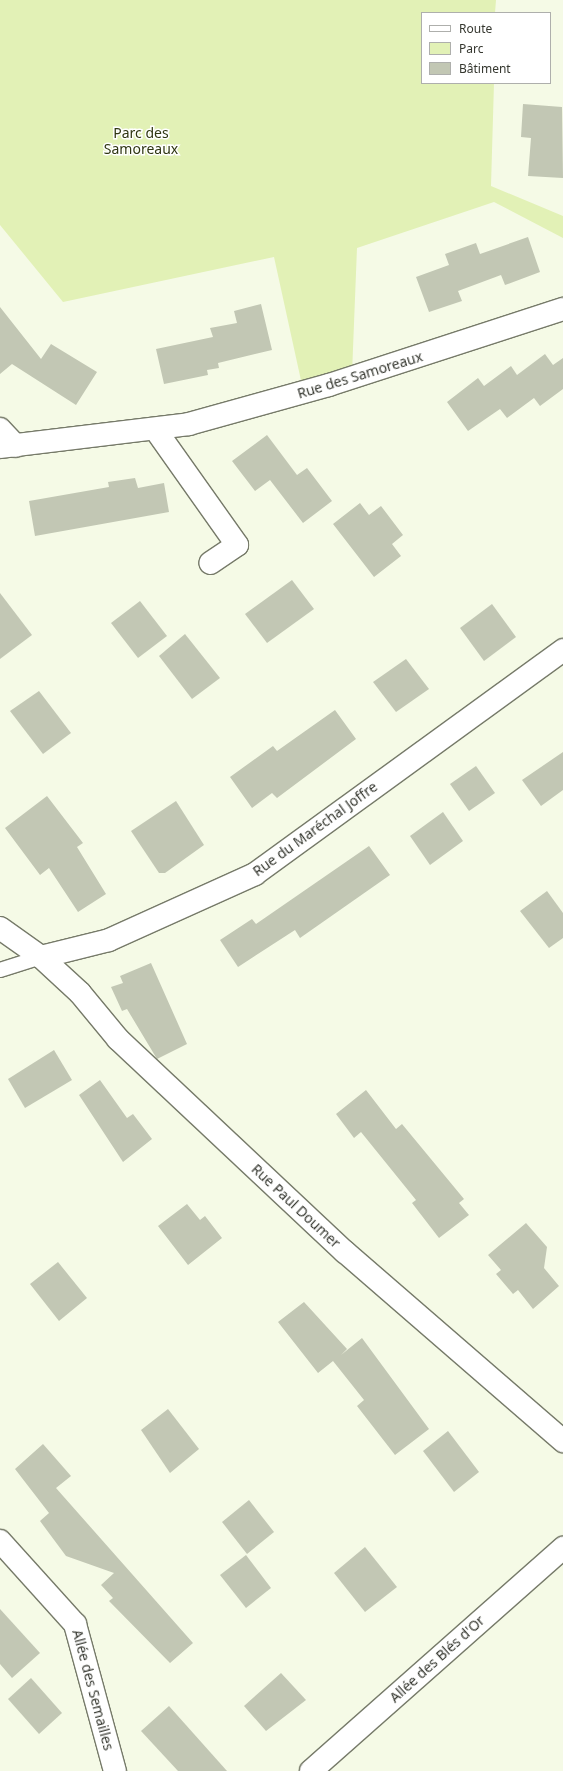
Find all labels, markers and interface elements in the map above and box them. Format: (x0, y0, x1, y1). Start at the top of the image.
legend (421, 12, 551, 84)
text: Route (459, 20, 492, 37)
text: Parc (459, 40, 483, 57)
text: Bâtiment (459, 60, 511, 77)
park label: Parc des Samoreaux (104, 125, 178, 158)
street label: Rue des Samoreaux (295, 348, 425, 402)
street label: Rue du Maréchal Joffre (250, 778, 380, 880)
street label: Rue Paul Doumer (248, 1161, 344, 1251)
street label: Allée des Blés d'Or (386, 1612, 488, 1706)
street label: Allée des Semailles (69, 1628, 117, 1752)

